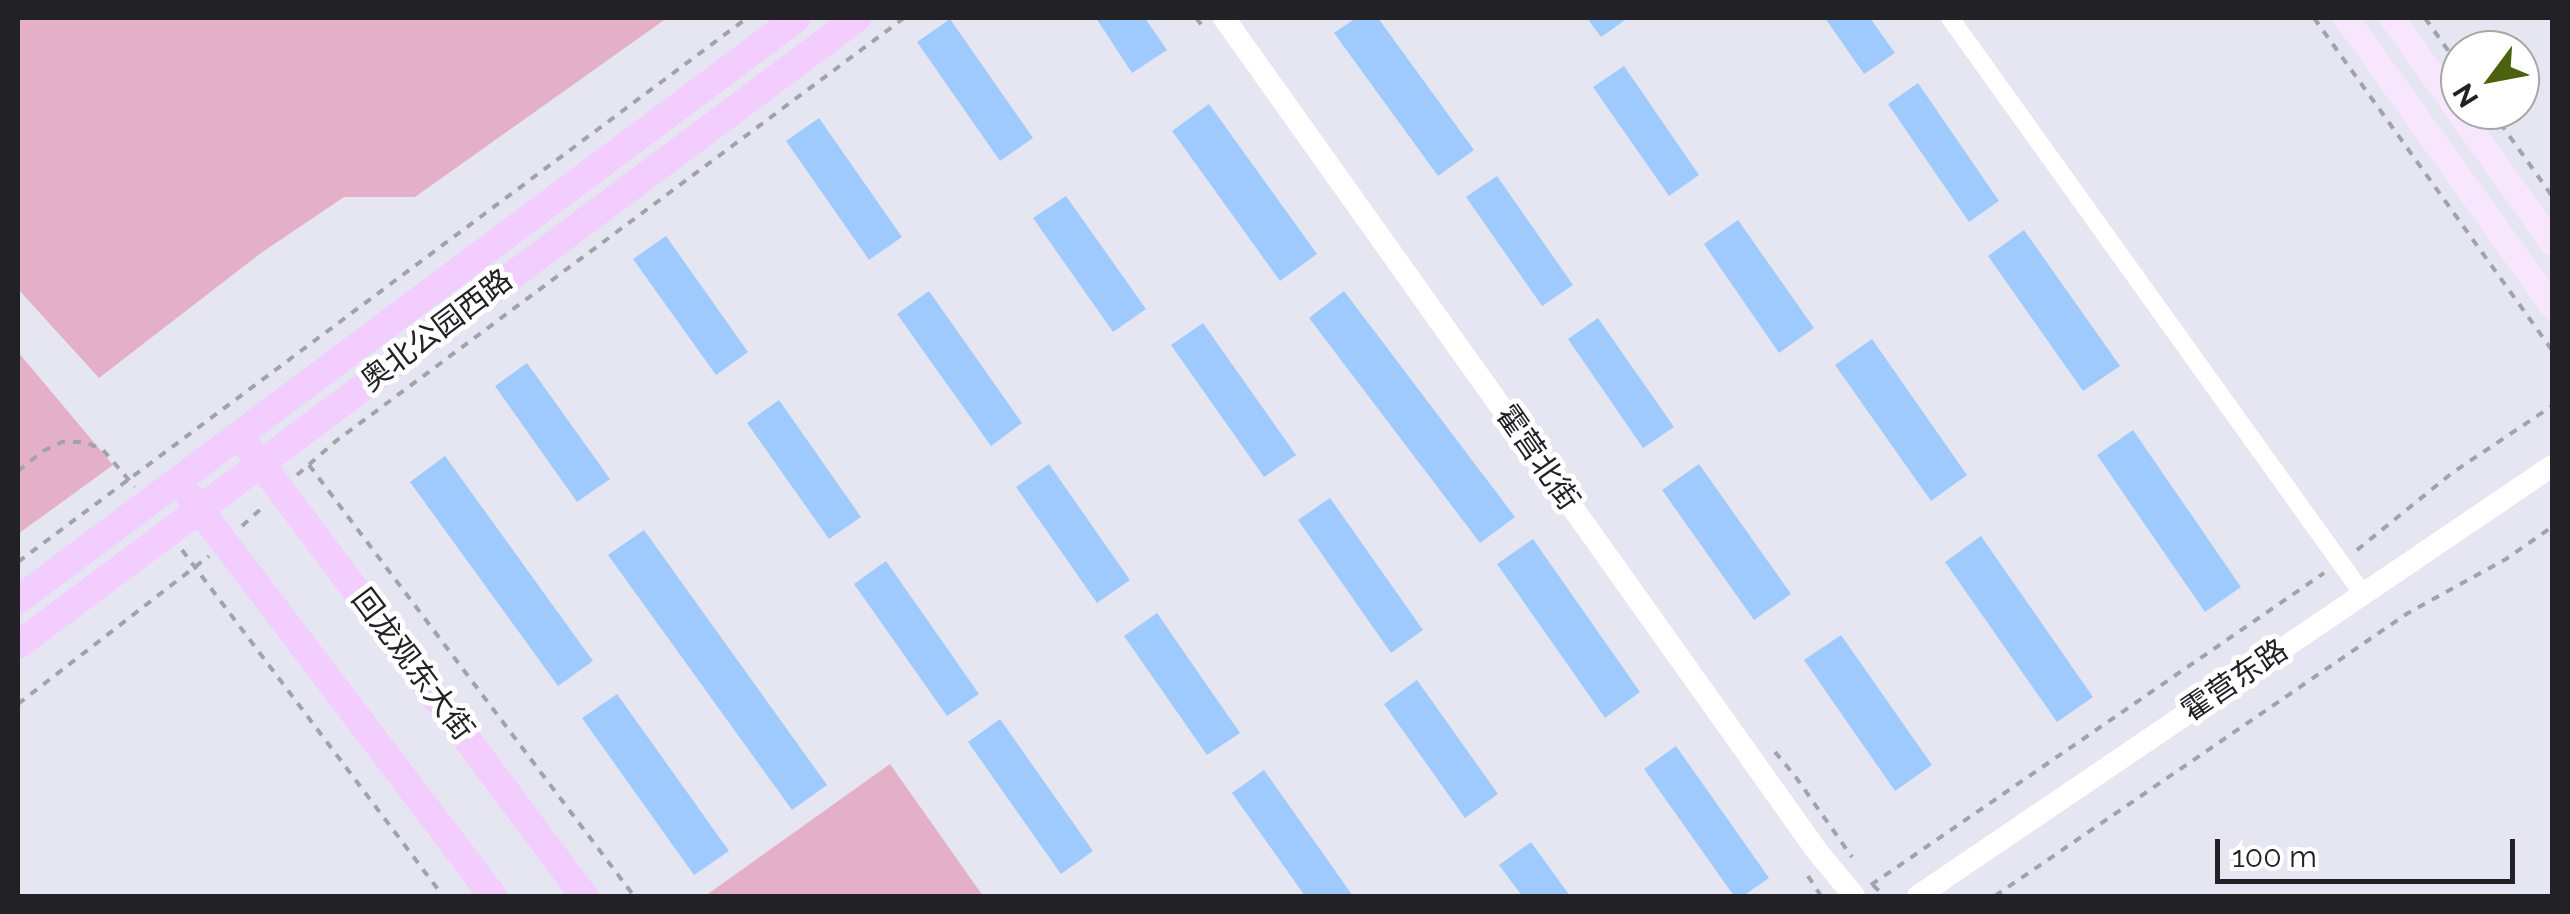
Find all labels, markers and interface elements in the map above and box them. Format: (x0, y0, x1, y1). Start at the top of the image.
north arrow (2440, 30, 2540, 130)
text: N (2446, 77, 2485, 113)
street label: 奥北公园西路 (354, 262, 520, 400)
street label: 霍营北街 (1488, 399, 1586, 517)
street label: 回龙观东大街 (343, 582, 481, 748)
street label: 霍营东路 (2175, 633, 2295, 729)
scale bar (2220, 819, 2520, 881)
text: 100 m (2232, 839, 2317, 874)

